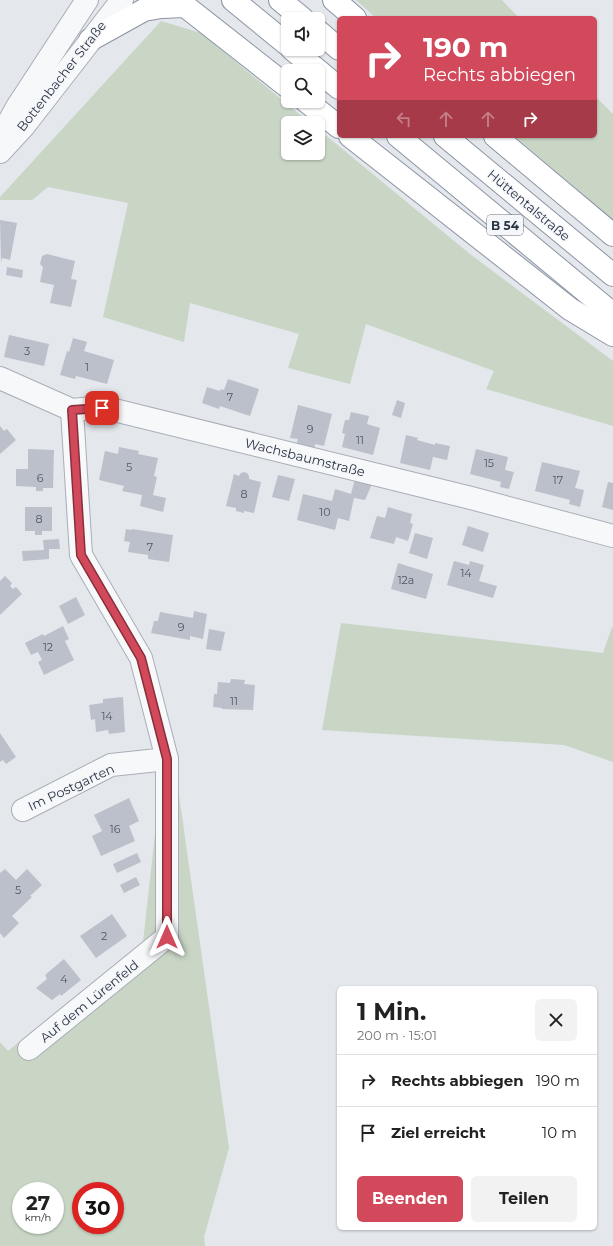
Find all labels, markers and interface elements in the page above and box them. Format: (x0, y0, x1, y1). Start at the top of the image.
map controls (281, 12, 325, 160)
button: sound (281, 12, 325, 56)
street label: Bottenbacher Straße (13, 17, 109, 134)
text: 190 m (423, 30, 508, 64)
icon: right (357, 32, 409, 84)
button: search (281, 64, 325, 108)
text: Rechts abbiegen (423, 64, 576, 86)
icon: left (393, 108, 415, 130)
icon: ahead (435, 108, 457, 130)
icon: ahead (477, 108, 499, 130)
icon: right (519, 108, 541, 130)
button: layers (281, 116, 325, 160)
street label: Hüttentalstraße (484, 166, 574, 244)
road number: B 54 (487, 215, 523, 235)
house number: 3 (24, 344, 30, 358)
house number: 1 (85, 360, 89, 374)
house number: 7 (227, 390, 233, 404)
pin (85, 391, 119, 425)
icon: arrive (91, 397, 113, 419)
house number: 9 (307, 422, 314, 436)
house number: 11 (356, 433, 364, 447)
street label: Wachsbaumstraße (243, 434, 367, 480)
house number: 15 (484, 456, 494, 470)
house number: 5 (126, 460, 132, 474)
house number: 6 (37, 471, 44, 485)
house number: 17 (553, 473, 563, 487)
house number: 8 (240, 487, 248, 501)
house number: 10 (319, 505, 331, 519)
house number: 8 (35, 512, 43, 526)
house number: 7 (147, 540, 153, 554)
house number: 14 (460, 566, 472, 580)
house number: 12a (398, 573, 414, 587)
house number: 9 (178, 620, 185, 634)
house number: 12 (43, 640, 53, 654)
house number: 11 (230, 694, 238, 708)
house number: 14 (101, 709, 113, 723)
street label: Im Postgarten (25, 760, 117, 814)
house number: 16 (110, 822, 121, 836)
house number: 5 (15, 883, 21, 897)
position arrow (146, 916, 188, 958)
house number: 2 (101, 929, 107, 943)
street label: Auf dem Lürenfeld (37, 956, 141, 1046)
house number: 4 (60, 972, 68, 986)
text: 1 Min. (357, 997, 426, 1026)
button: close (535, 999, 577, 1041)
text: 200 m · 15:01 (357, 1027, 437, 1043)
icon: right (357, 1070, 379, 1092)
text: Rechts abbiegen (391, 1071, 524, 1090)
text: 190 m (536, 1071, 580, 1090)
icon: arrive (357, 1122, 379, 1144)
text: Ziel erreicht (391, 1123, 486, 1142)
text: 10 m (542, 1123, 577, 1142)
button: Beenden (357, 1176, 463, 1222)
button: Teilen (471, 1176, 577, 1222)
speed limit sign: 30 (72, 1182, 124, 1234)
text: 27 (26, 1191, 50, 1215)
text: km/h (25, 1211, 51, 1224)

